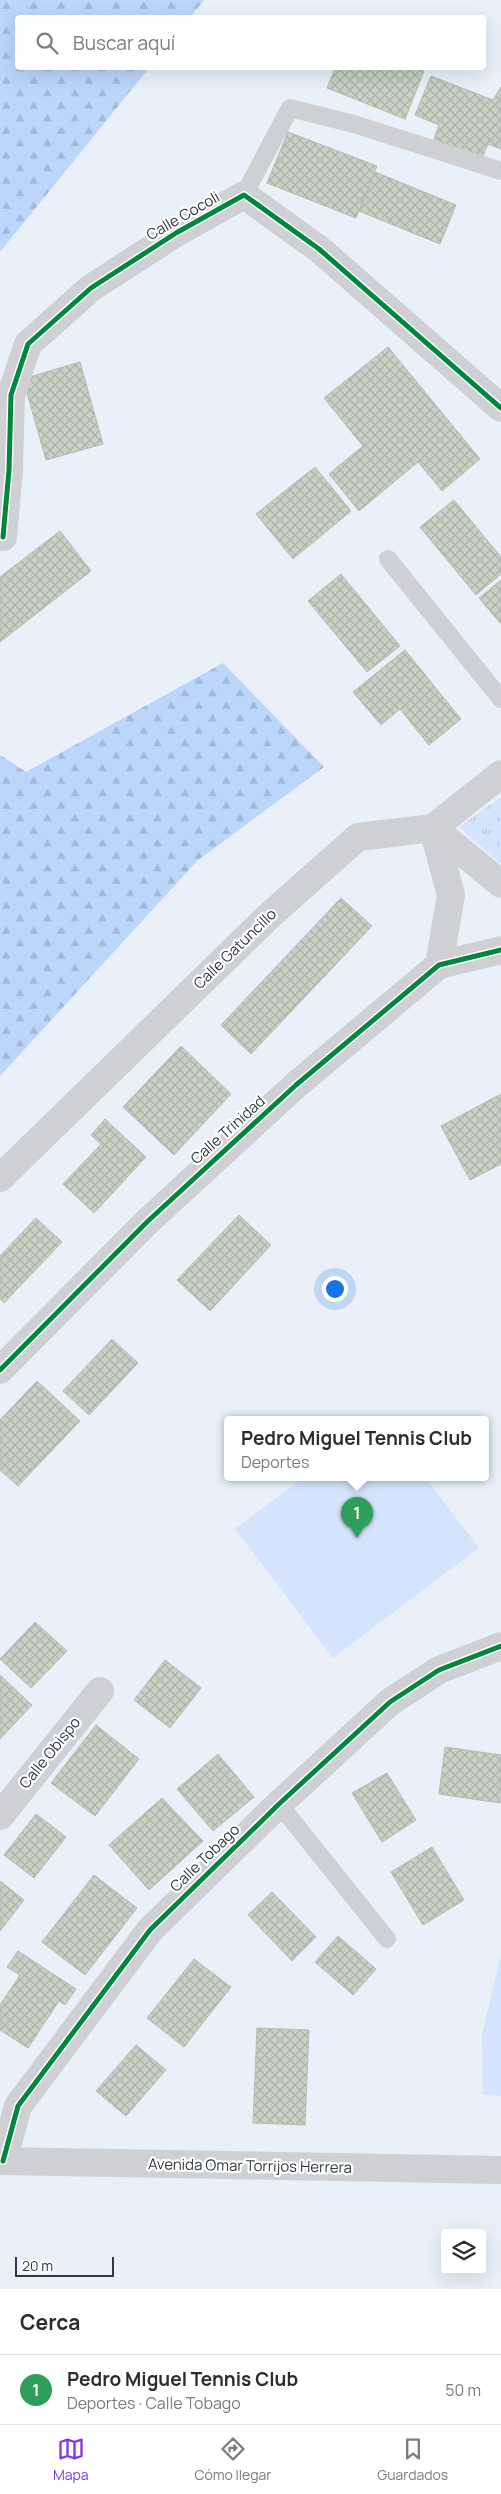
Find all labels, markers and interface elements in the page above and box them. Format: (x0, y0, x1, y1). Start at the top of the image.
search box (15, 15, 486, 70)
icon: search (33, 29, 61, 57)
text: Buscar aquí (73, 30, 175, 56)
street label: Calle Cocoli (142, 186, 223, 245)
street label: Calle Gatuncillo (189, 903, 281, 994)
street label: Calle Trinidad (186, 1091, 269, 1169)
your location (322, 1276, 348, 1302)
popup (224, 1416, 489, 1481)
text: Pedro Miguel Tennis Club (241, 1425, 472, 1451)
text: Deportes (241, 1451, 309, 1473)
pin: 1 (341, 1497, 373, 1538)
street label: Calle Obispo (14, 1712, 85, 1793)
street label: Calle Tobago (165, 1819, 244, 1896)
street label: Avenida Omar Torrijos Herrera (148, 2153, 352, 2178)
map controls (441, 2229, 486, 2274)
button: layers (441, 2229, 486, 2274)
scale bar (15, 2254, 114, 2277)
text: 20 m (22, 2256, 53, 2275)
text: Cerca (20, 2308, 80, 2336)
text: Pedro Miguel Tennis Club (67, 2366, 298, 2392)
text: 1 (32, 2379, 40, 2401)
text: 50 m (445, 2379, 481, 2401)
text: Deportes · Calle Tobago (67, 2392, 241, 2414)
tab: Mapa (53, 2435, 89, 2484)
tab: Cómo llegar (194, 2435, 271, 2484)
tab: Guardados (377, 2435, 448, 2484)

